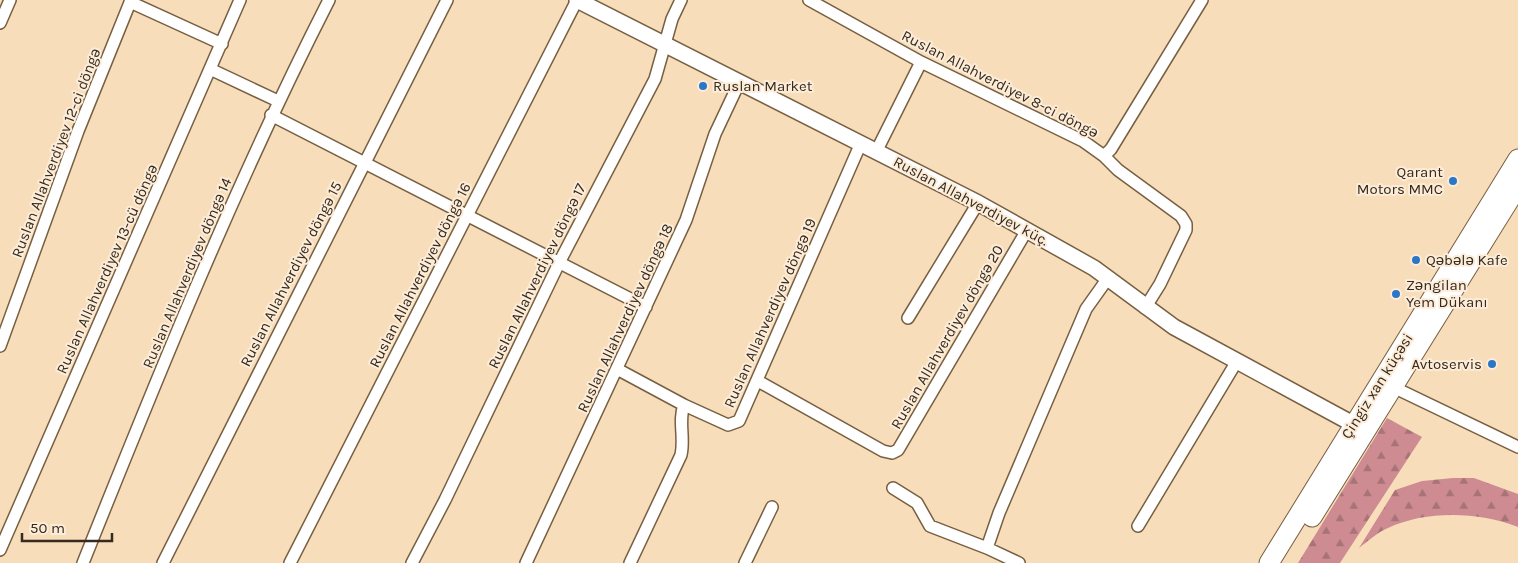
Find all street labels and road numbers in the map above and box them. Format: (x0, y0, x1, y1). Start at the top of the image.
street label: Ruslan Allahverdiyev 8-ci döngə (899, 26, 1101, 142)
street label: Ruslan Allahverdiyev 12-ci döngə (8, 46, 104, 260)
street label: Ruslan Allahverdiyev küç. (890, 152, 1052, 250)
street label: Ruslan Allahverdiyev 13-cü döngə (52, 161, 162, 377)
street label: Ruslan Allahverdiyev döngə 14 (139, 174, 236, 371)
street label: Ruslan Allahverdiyev döngə 15 (236, 178, 346, 370)
street label: Ruslan Allahverdiyev döngə 16 (365, 179, 475, 371)
street label: Ruslan Allahverdiyev döngə 17 (484, 180, 590, 372)
street label: Ruslan Allahverdiyev döngə 19 (720, 215, 820, 411)
street label: Ruslan Allahverdiyev döngə 18 (573, 221, 677, 415)
street label: Ruslan Allahverdiyev döngə 20 (887, 242, 1007, 432)
street label: Çingiz xan küçəsi (1337, 330, 1417, 442)

